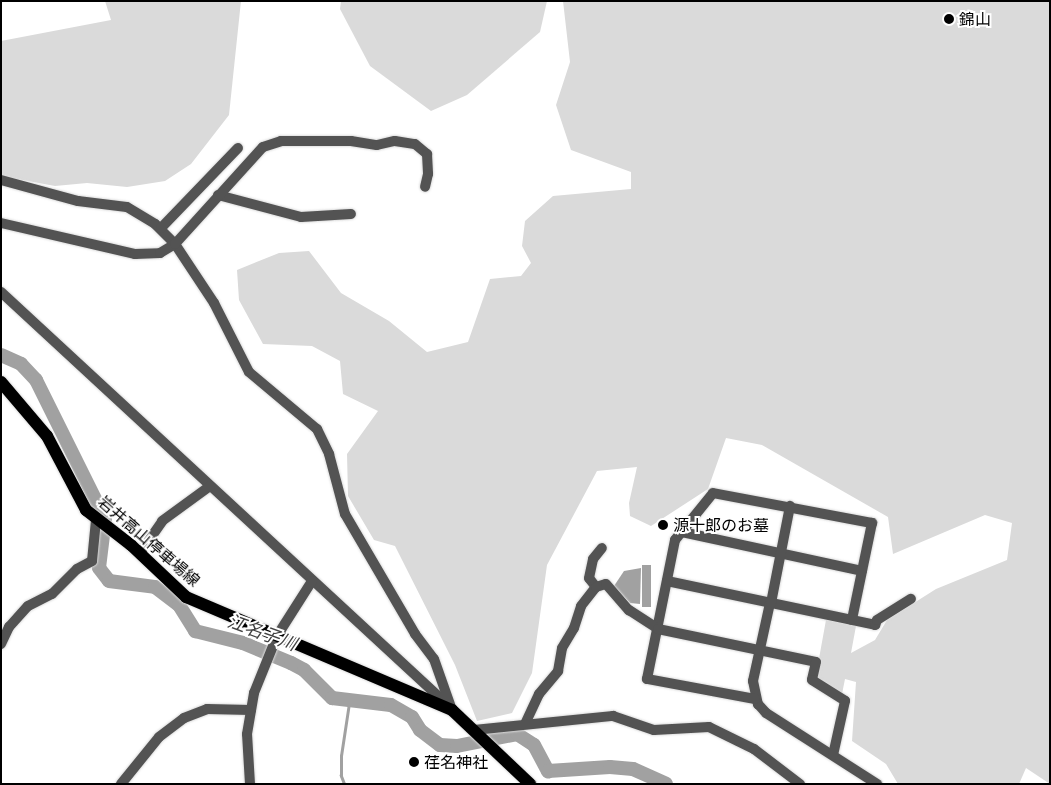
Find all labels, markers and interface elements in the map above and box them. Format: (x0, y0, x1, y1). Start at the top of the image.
place label: 錦山 (959, 9, 991, 29)
marker: 錦山 (943, 13, 955, 25)
street label: 岩井高山停車場線 (94, 492, 204, 590)
place label: 源十郎のお墓 (673, 515, 769, 535)
marker: 源十郎のお墓 (657, 519, 669, 531)
water label: 江名子川 (224, 611, 300, 655)
place label: 荏名神社 (424, 752, 488, 772)
marker: 荏名神社 (408, 756, 420, 768)

